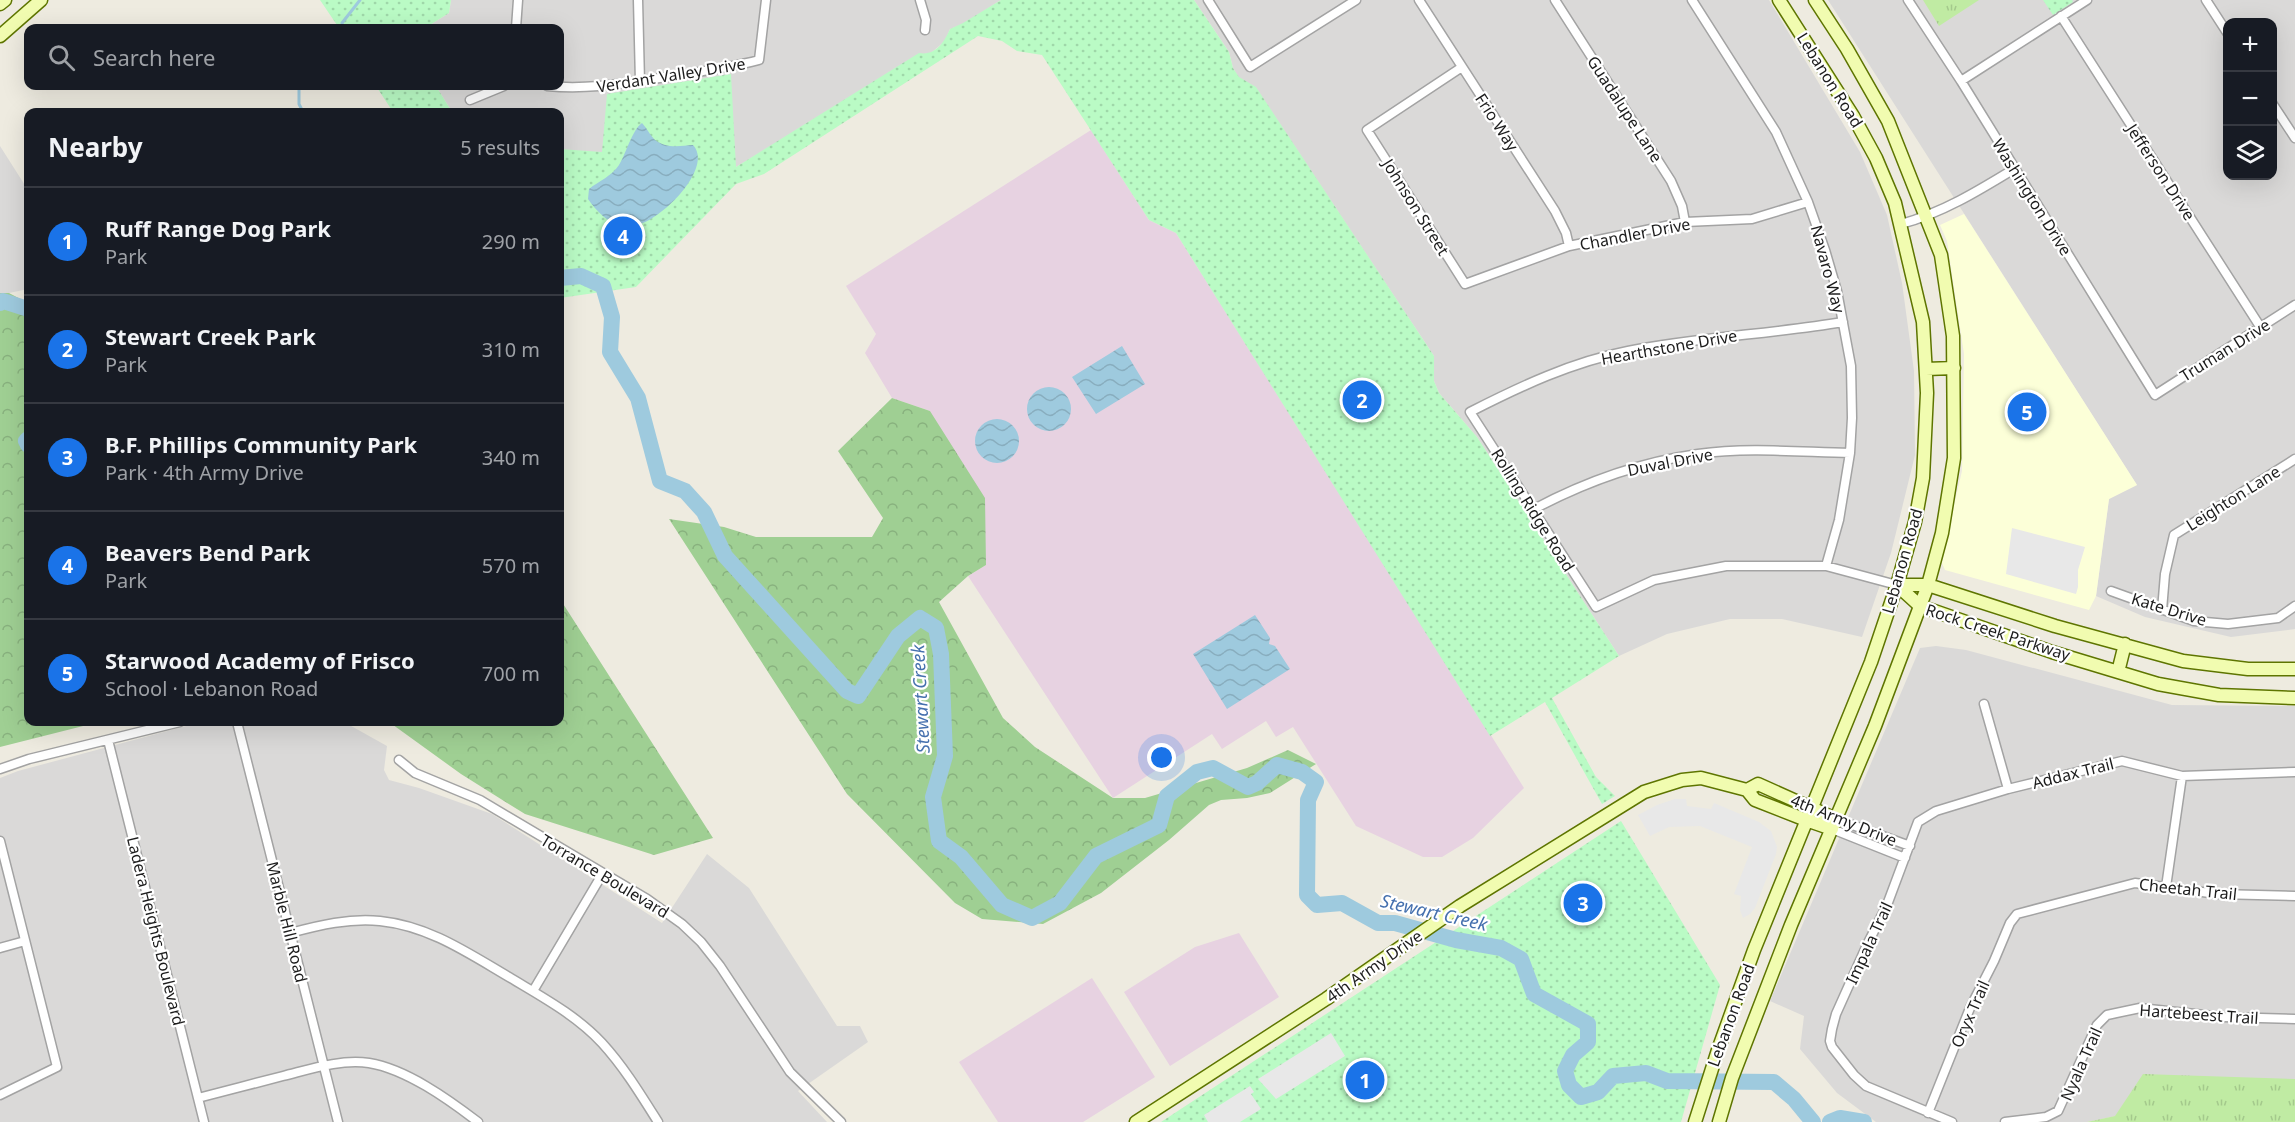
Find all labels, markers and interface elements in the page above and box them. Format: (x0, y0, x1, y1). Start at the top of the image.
map controls (2223, 18, 2277, 180)
button: + (2223, 18, 2277, 72)
search box (24, 24, 564, 90)
street label: Lebanon Road (1792, 28, 1868, 132)
icon: search (45, 41, 78, 74)
text: Search here (93, 42, 215, 72)
street label: Verdant Valley Drive (595, 52, 747, 98)
street label: Guadalupe Lane (1582, 52, 1668, 166)
button: − (2223, 72, 2277, 126)
street label: Frio Way (1470, 89, 1524, 156)
street label: Jefferson Drive (2120, 118, 2200, 225)
button: layers (2223, 126, 2277, 180)
text: Nearby (48, 129, 143, 165)
text: 5 results (460, 134, 540, 161)
street label: Washington Drive (1987, 134, 2077, 260)
street label: Johnson Street (1376, 153, 1455, 260)
street label: Chandler Drive (1578, 212, 1692, 256)
text: Ruff Range Dog Park (105, 213, 331, 243)
pin: 4 (604, 214, 642, 258)
street label: Navaro Way (1806, 223, 1850, 316)
text: 1 (62, 228, 73, 255)
text: 290 m (482, 228, 540, 255)
text: Park (105, 243, 147, 270)
street label: Truman Drive (2176, 314, 2274, 386)
text: Stewart Creek Park (105, 321, 316, 351)
street label: Hearthstone Drive (1599, 324, 1739, 370)
text: 2 (62, 336, 73, 363)
text: 310 m (482, 336, 540, 363)
text: Park (105, 351, 147, 378)
pin: 2 (1342, 378, 1382, 422)
pin: 5 (2008, 390, 2046, 434)
text: B.F. Phillips Community Park (105, 429, 417, 459)
street label: Duval Drive (1625, 443, 1715, 481)
text: 3 (62, 444, 73, 471)
text: 340 m (482, 444, 540, 471)
street label: Rolling Ridge Road (1486, 444, 1580, 576)
text: Park · 4th Army Drive (105, 459, 304, 486)
street label: Leighton Lane (2182, 460, 2284, 536)
street label: Lebanon Road (1877, 506, 1927, 616)
text: Beavers Bend Park (105, 537, 310, 567)
text: 4 (62, 552, 73, 579)
text: 570 m (482, 552, 540, 579)
text: Park (105, 567, 147, 594)
street label: Kate Drive (2129, 587, 2209, 631)
street label: Rock Creek Parkway (1923, 598, 2074, 666)
water label: Stewart Creek (905, 643, 935, 754)
text: Starwood Academy of Frisco (105, 645, 415, 675)
text: 5 (62, 660, 73, 687)
text: 700 m (482, 660, 540, 687)
text: School · Lebanon Road (105, 675, 318, 702)
your location (1147, 743, 1176, 772)
street label: Addax Trail (2030, 752, 2116, 794)
street label: 4th Army Drive (1788, 789, 1900, 851)
street label: Torrance Boulevard (537, 829, 673, 923)
street label: Ladera Heights Boulevard (122, 834, 190, 1028)
street label: Marble Hill Road (261, 859, 313, 985)
street label: Cheetah Trail (2138, 873, 2238, 905)
pin: 3 (1564, 880, 1602, 926)
water label: Stewart Creek (1378, 888, 1491, 936)
street label: Impala Trail (1840, 898, 1898, 988)
street label: 4th Army Drive (1322, 925, 1426, 1007)
street label: Lebanon Road (1702, 960, 1760, 1070)
street label: Oryx Trail (1945, 977, 1995, 1051)
street label: Hartebeest Trail (2139, 999, 2259, 1029)
street label: Nyala Trail (2055, 1024, 2107, 1104)
pin: 1 (1346, 1058, 1384, 1102)

